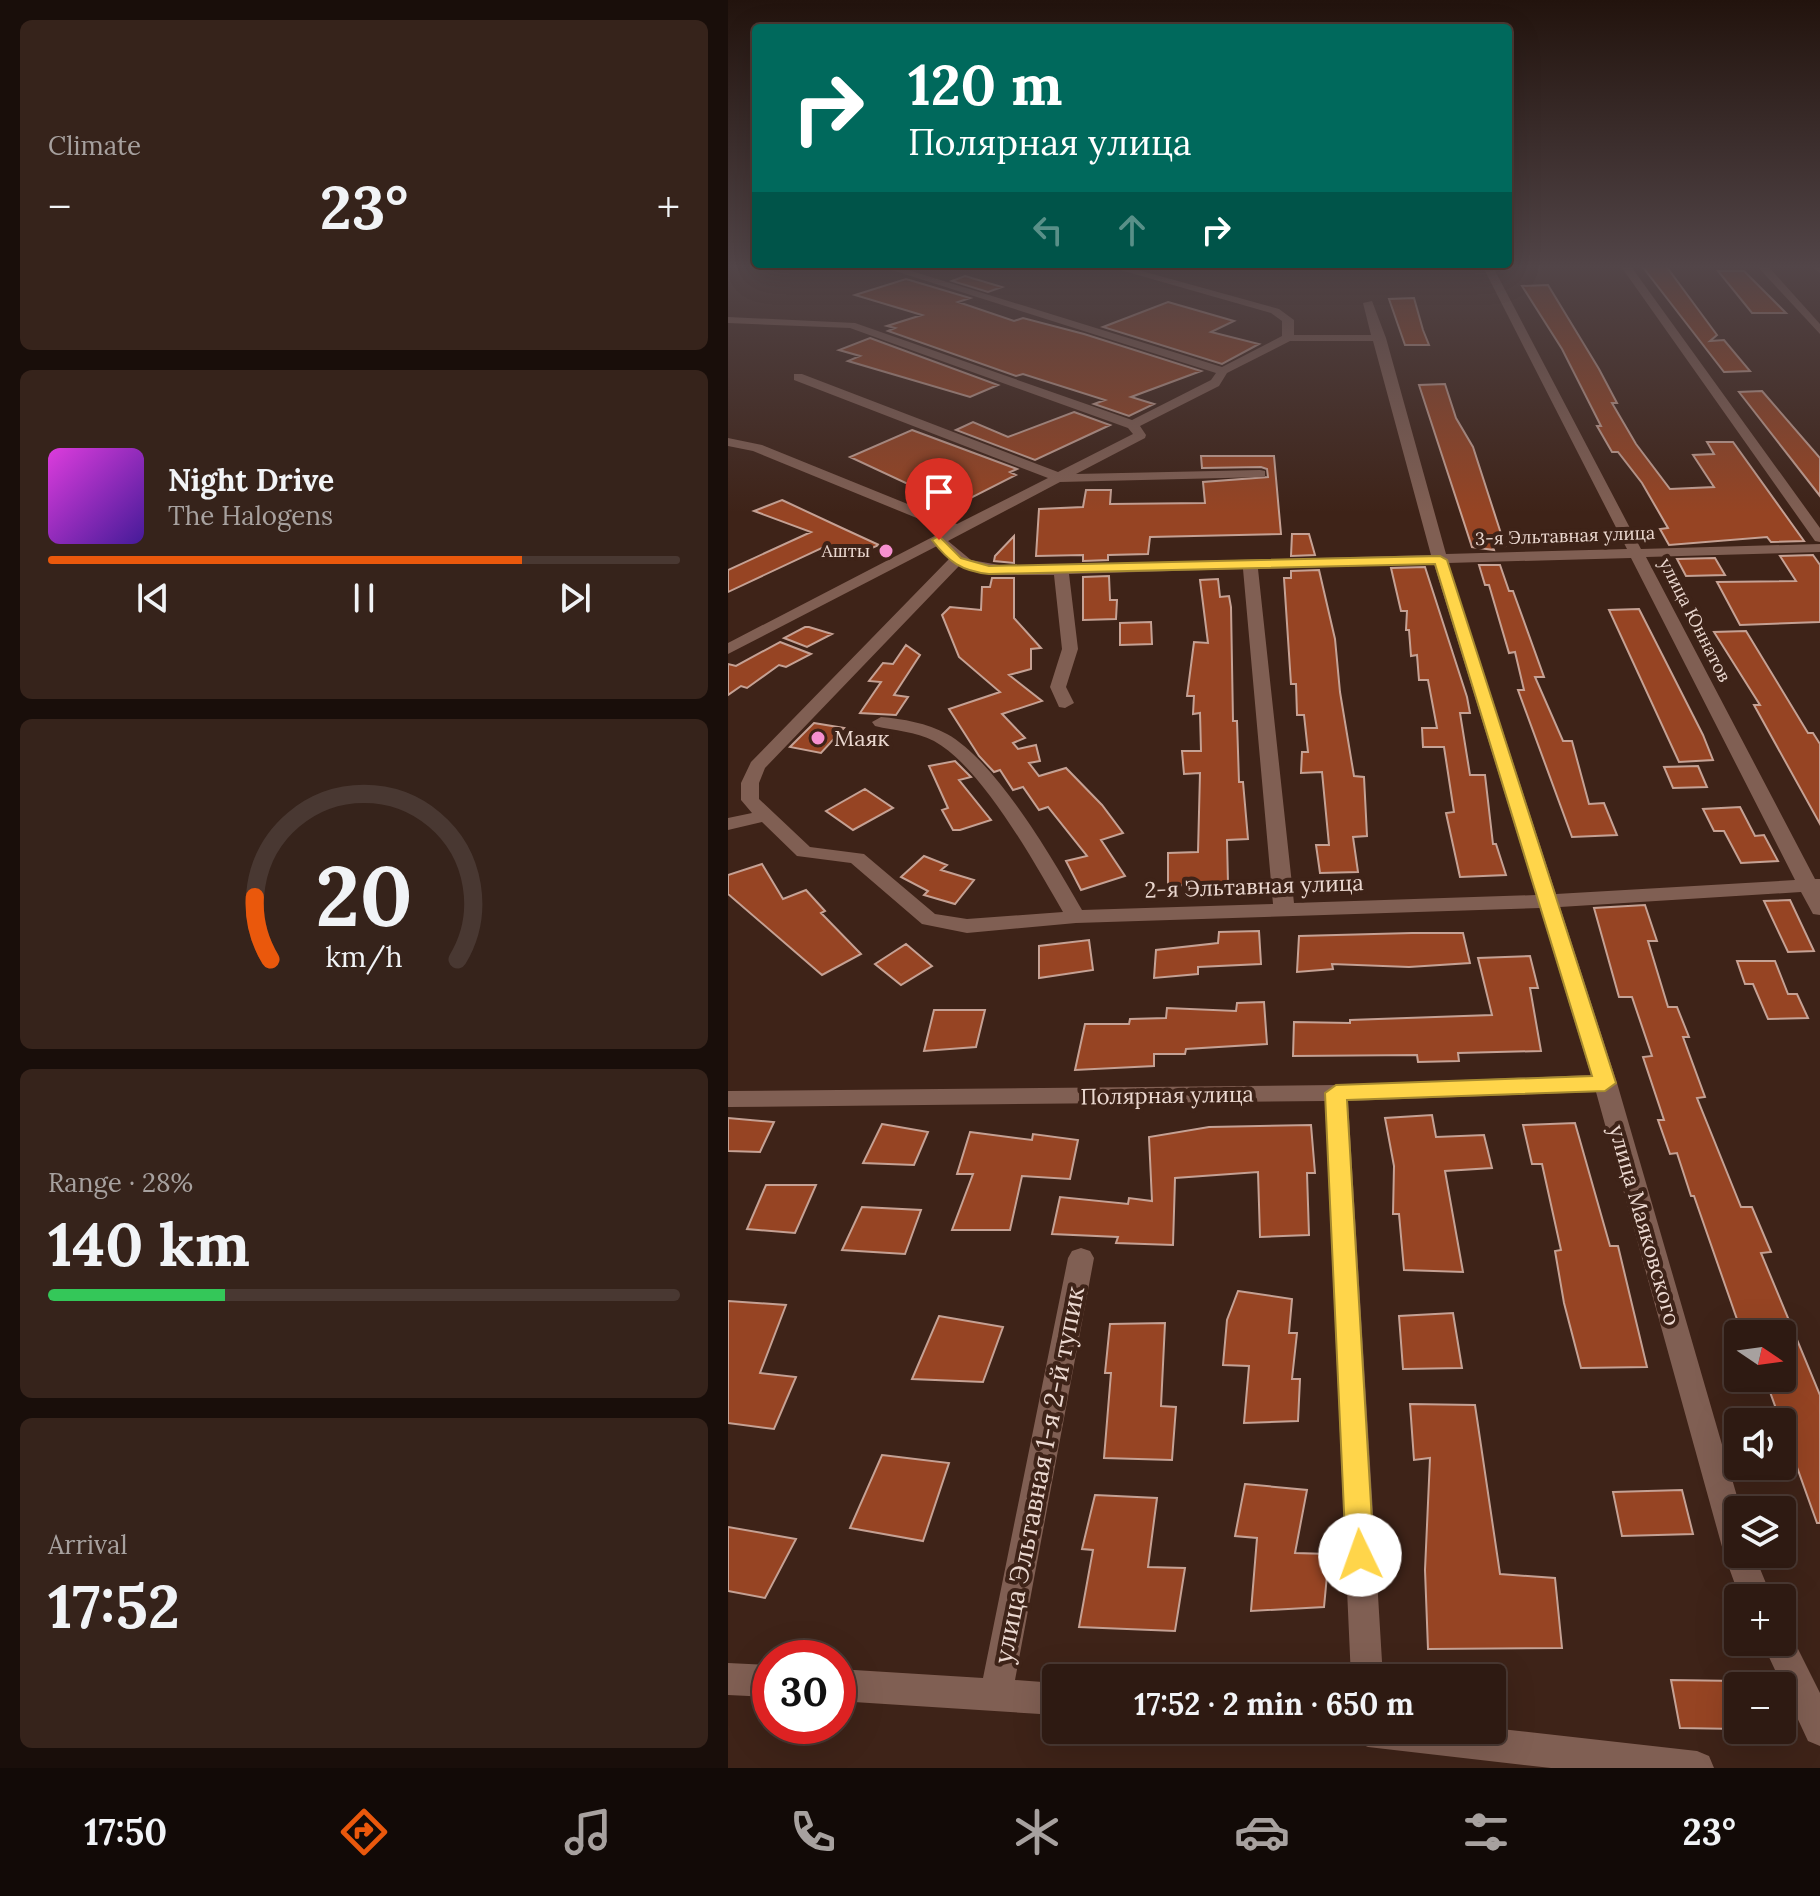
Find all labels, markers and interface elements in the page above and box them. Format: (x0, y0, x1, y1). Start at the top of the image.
text: 120 m (908, 49, 1062, 120)
icon: right (776, 56, 880, 160)
text: Полярная улица (908, 119, 1192, 165)
text: Climate (48, 129, 141, 162)
text: 23° (320, 169, 408, 245)
text: − (48, 179, 71, 235)
text: + (657, 179, 680, 235)
icon: left (1026, 208, 1070, 252)
icon: ahead (1110, 208, 1154, 252)
icon: right (1194, 208, 1238, 252)
pin (905, 458, 973, 540)
text: Night Drive (168, 461, 334, 499)
icon: arrive (917, 470, 961, 514)
text: The Halogens (168, 499, 333, 532)
street label: 3-я Эльтавная улица (1475, 521, 1655, 550)
place label: Ашты (821, 539, 870, 562)
marker: Ашты (877, 542, 895, 560)
street label: улица Юннатов (1654, 554, 1737, 686)
icon: previous (131, 576, 175, 620)
icon: pause (342, 576, 386, 620)
icon: next (553, 576, 597, 620)
place label: Маяк (834, 724, 890, 752)
marker: Маяк (809, 729, 827, 747)
text: 20 (315, 842, 413, 949)
street label: 2-я Эльтавная улица (1144, 868, 1364, 904)
text: km/h (325, 938, 403, 975)
street label: Полярная улица (1080, 1079, 1254, 1111)
street label: улица Маяковского (1603, 1122, 1687, 1328)
text: Range · 28% (48, 1166, 193, 1199)
text: 140 km (48, 1206, 250, 1282)
street label: улица Эльтавная 1-я 2-й тупик (986, 1283, 1091, 1666)
north arrow (1724, 1320, 1796, 1392)
map controls (1724, 1320, 1796, 1744)
button: sound (1724, 1408, 1796, 1480)
button: layers (1724, 1496, 1796, 1568)
position arrow (1318, 1513, 1402, 1597)
text: Arrival (48, 1528, 127, 1561)
text: 17:52 (48, 1568, 180, 1644)
button: + (1724, 1584, 1796, 1656)
speed limit sign: 30 (752, 1640, 856, 1744)
button: − (1724, 1672, 1796, 1744)
text: 17:52 · 2 min · 650 m (1134, 1685, 1414, 1723)
icon: directions (336, 1804, 392, 1860)
icon: music (560, 1804, 616, 1860)
icon: phone (785, 1804, 841, 1860)
icon: climate (1009, 1804, 1065, 1860)
icon: car (1234, 1804, 1290, 1860)
icon: filters (1458, 1804, 1514, 1860)
text: 17:50 (84, 1809, 167, 1855)
text: 23° (1683, 1809, 1736, 1855)

